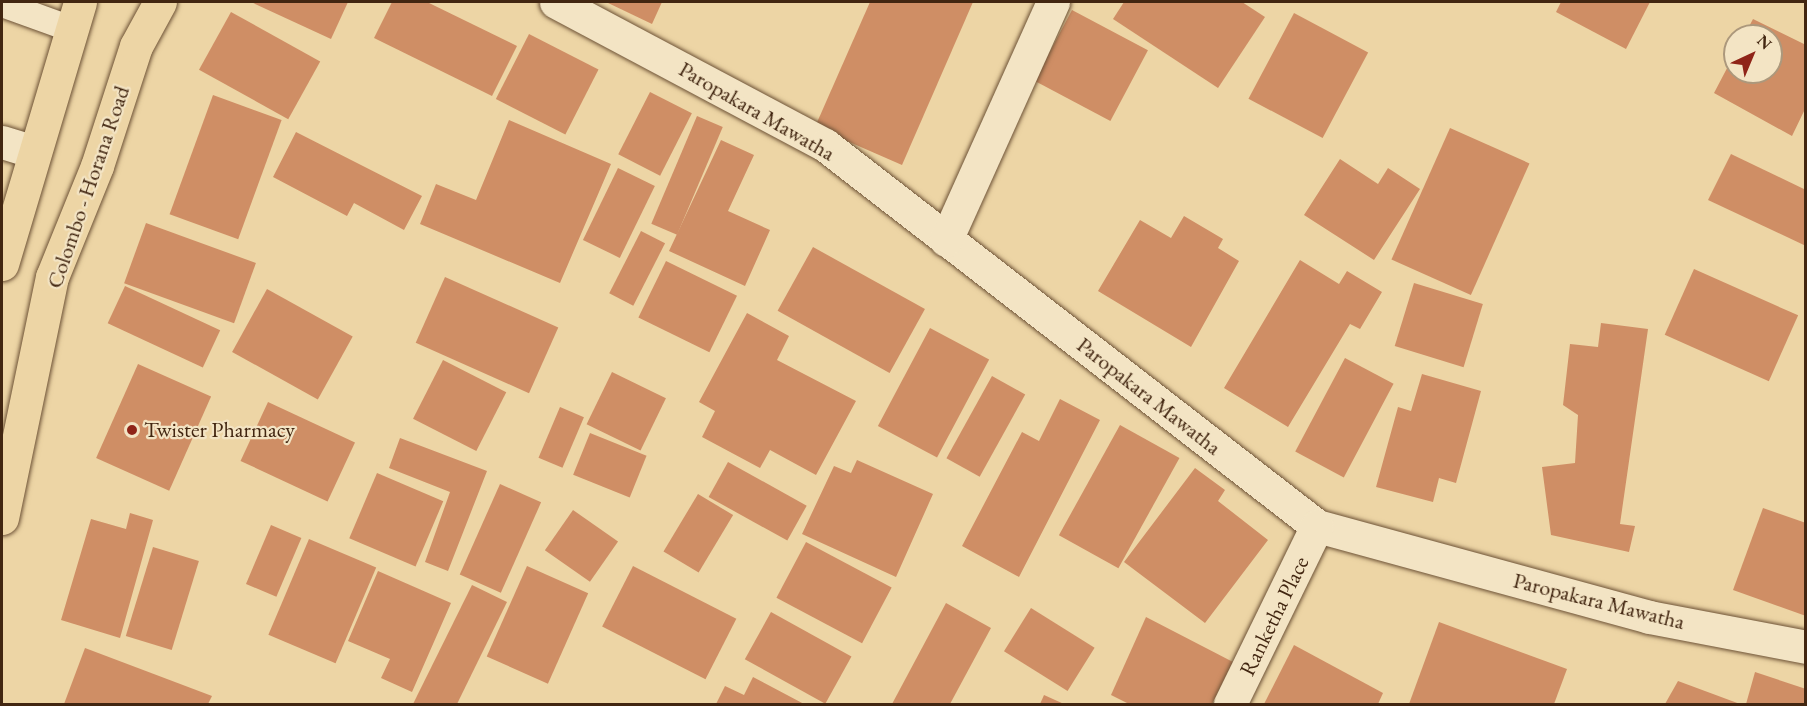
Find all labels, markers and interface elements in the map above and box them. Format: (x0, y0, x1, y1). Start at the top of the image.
north arrow (1723, 24, 1783, 84)
text: N (1753, 30, 1776, 54)
street label: Paropakara Mawatha (674, 56, 840, 166)
street label: Colombo - Horana Road (41, 82, 135, 292)
street label: Paropakara Mawatha (1072, 332, 1226, 460)
place label: Twister Pharmacy (144, 417, 295, 443)
marker: Twister Pharmacy (125, 423, 139, 437)
street label: Ranketha Place (1234, 552, 1314, 680)
street label: Paropakara Mawatha (1511, 567, 1687, 635)

